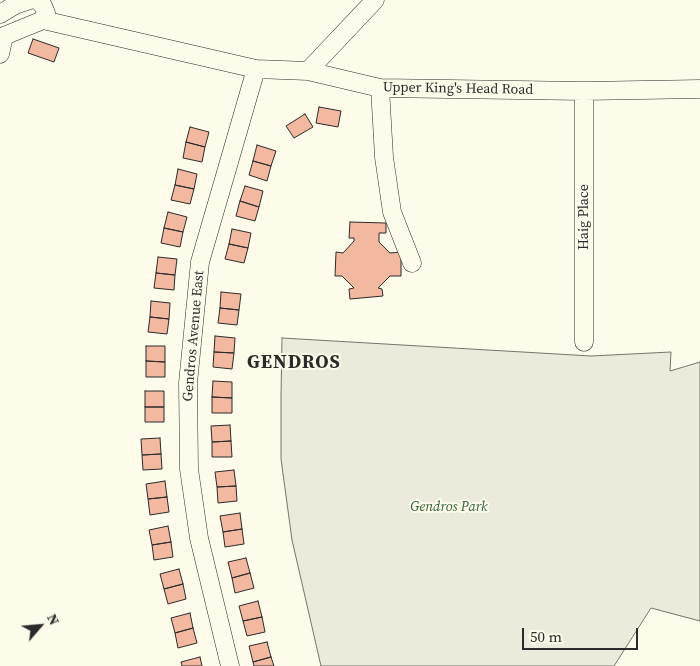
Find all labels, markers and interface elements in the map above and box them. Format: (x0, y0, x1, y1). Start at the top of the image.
street label: Upper King's Head Road (383, 79, 533, 99)
street label: Haig Place (576, 184, 592, 250)
street label: Gendros Avenue East (180, 270, 208, 402)
district label: GENDROS (246, 352, 342, 374)
park label: Gendros Park (410, 499, 488, 515)
north arrow (15, 601, 65, 651)
text: N (42, 610, 65, 628)
scale bar (525, 618, 641, 650)
text: 50 m (530, 626, 562, 647)

